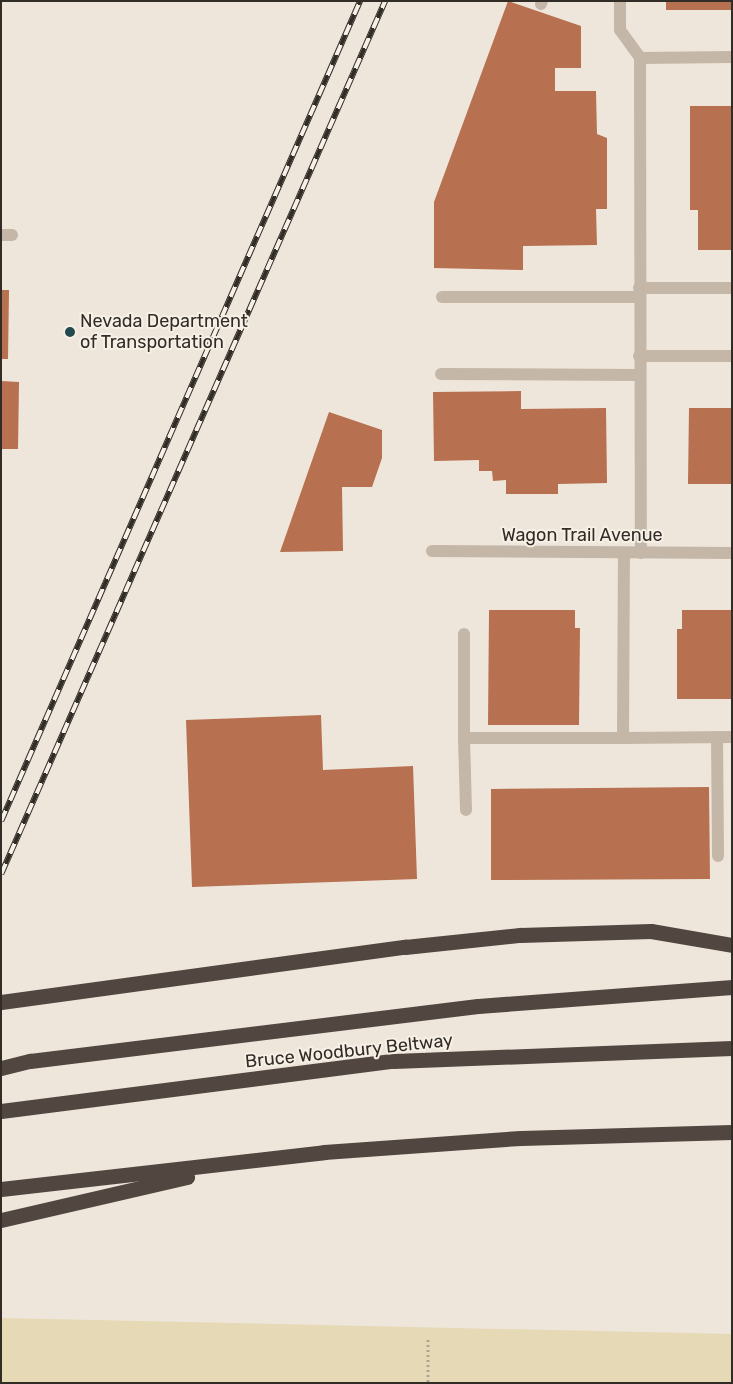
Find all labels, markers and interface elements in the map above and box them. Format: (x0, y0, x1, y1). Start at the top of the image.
place label: Nevada Department of Transportation (80, 311, 248, 354)
marker: Nevada Department of Transportation (64, 326, 76, 338)
street label: Wagon Trail Avenue (501, 524, 663, 546)
street label: Bruce Woodbury Beltway (244, 1029, 454, 1073)

